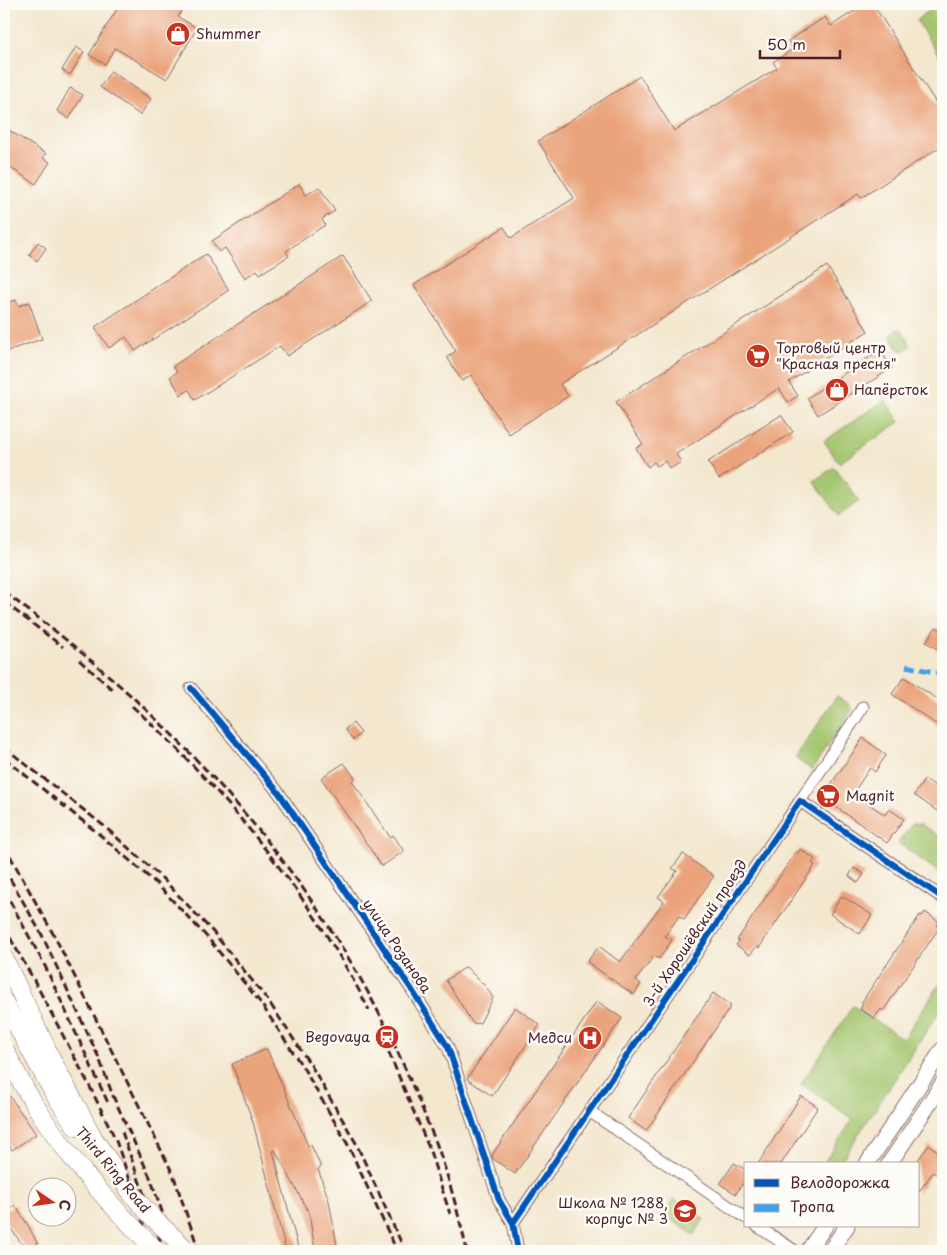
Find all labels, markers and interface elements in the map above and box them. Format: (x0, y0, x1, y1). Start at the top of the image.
shop icon: Shummer (165, 21, 191, 47)
place label: Shummer (196, 23, 261, 44)
scale bar (760, 28, 840, 60)
text: 50 m (767, 32, 806, 55)
place label: Торговый центр "Красная пресня" (776, 337, 897, 374)
supermarket icon: Торговый центр "Красная пресня" (745, 343, 771, 369)
shop icon: Напёрсток (824, 377, 850, 403)
place label: Напёрсток (854, 379, 928, 400)
supermarket icon: Magnit (815, 783, 841, 809)
place label: Magnit (846, 785, 895, 806)
street label: 3-й Хорошёвский проезд (637, 855, 752, 1010)
street label: улица Розанова (358, 894, 437, 997)
station icon: Begovaya (374, 1024, 400, 1050)
hospital icon: Медси (577, 1025, 603, 1051)
place label: Begovaya (305, 1026, 370, 1047)
place label: Медси (528, 1027, 572, 1048)
street label: Third Ring Road (71, 1122, 156, 1217)
legend (744, 1162, 920, 1228)
text: Велодорожка (790, 1170, 891, 1193)
north arrow (28, 1178, 78, 1228)
place label: Школа № 1288, корпус № 3 (558, 1192, 668, 1229)
text: Тропа (790, 1194, 835, 1217)
text: С (54, 1198, 77, 1213)
school or university icon: Школа № 1288, корпус № 3 (672, 1198, 698, 1224)

